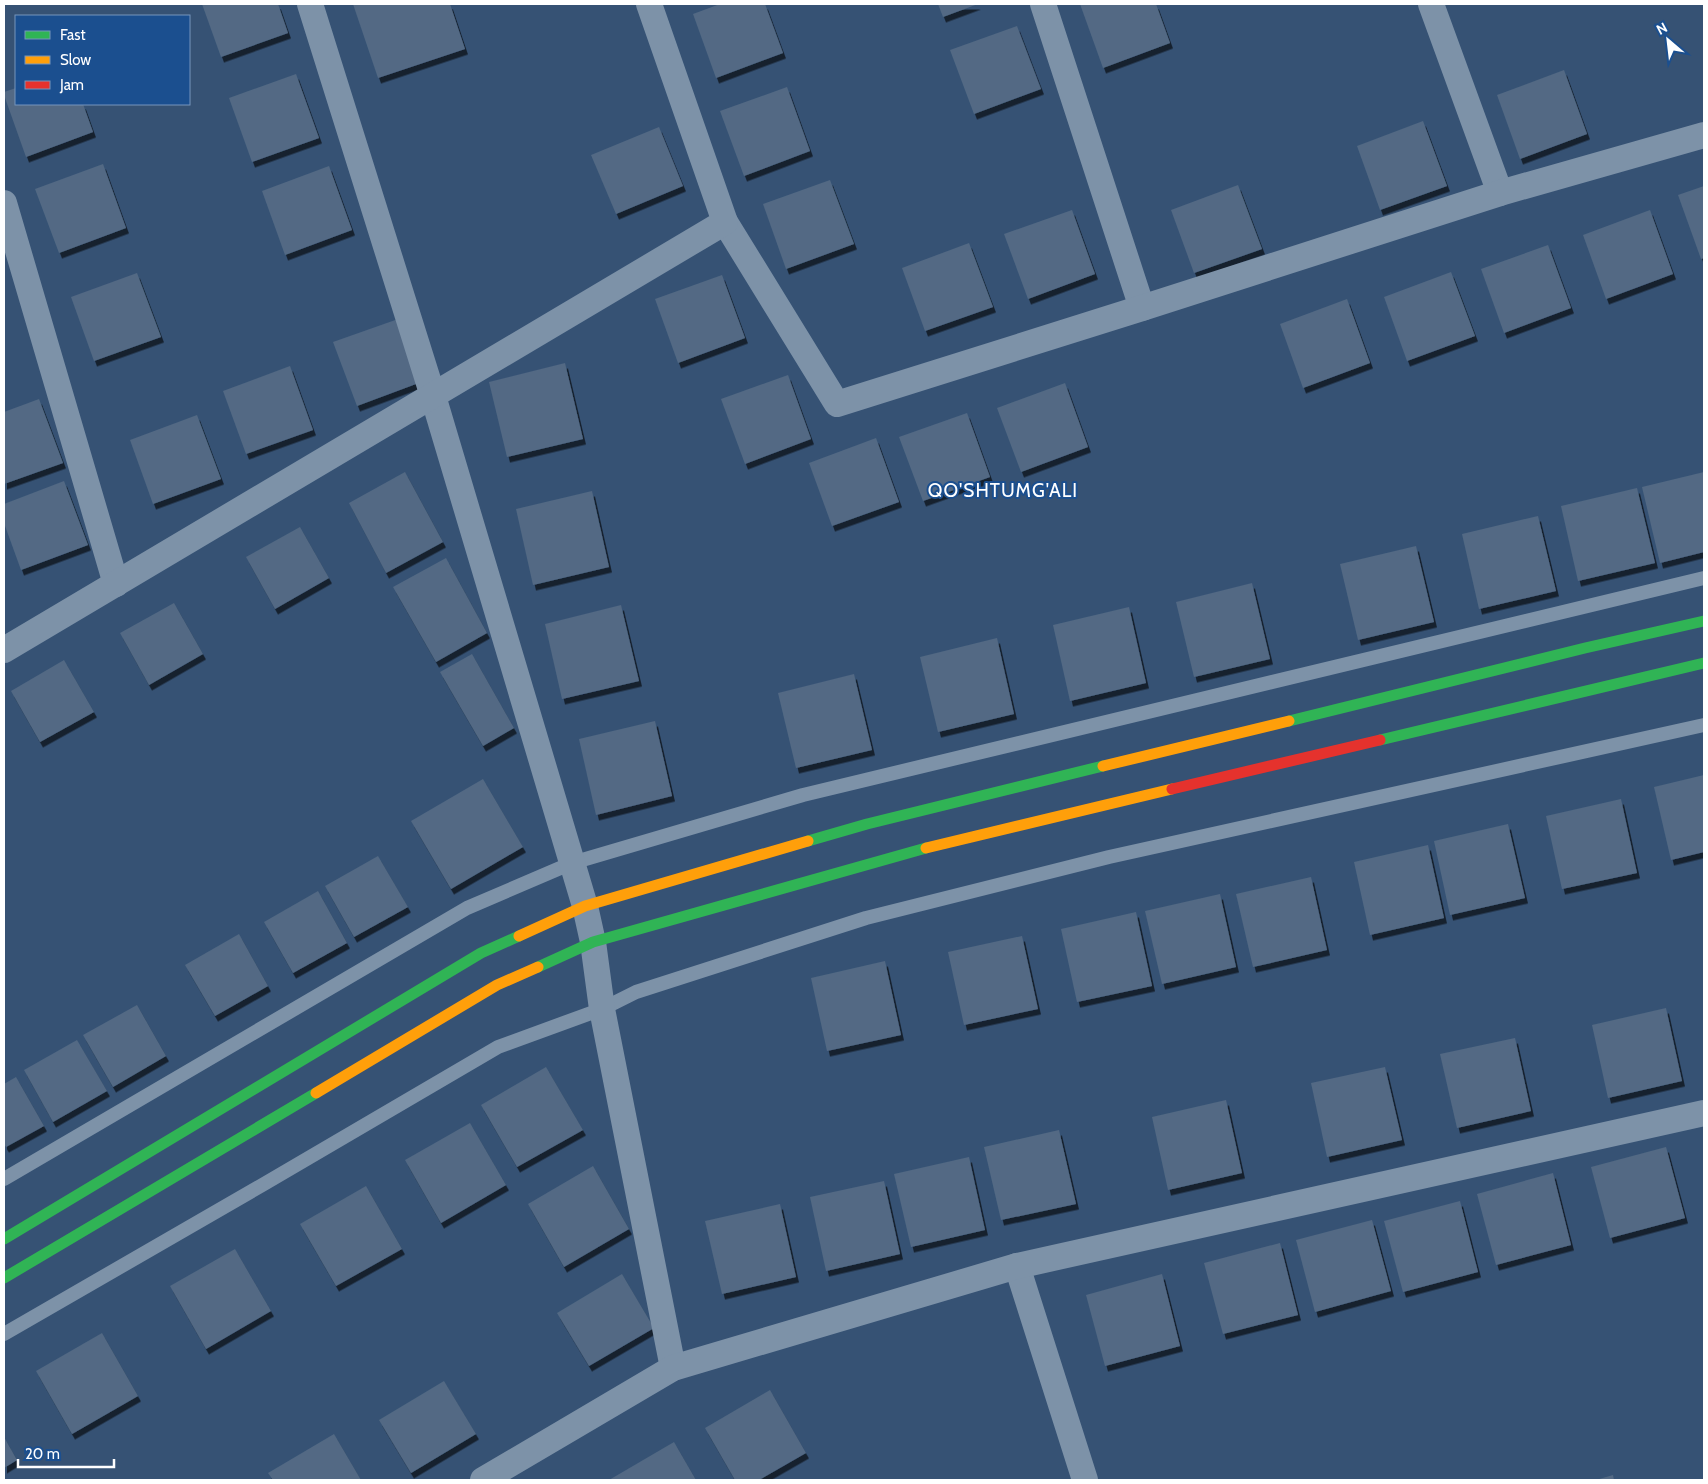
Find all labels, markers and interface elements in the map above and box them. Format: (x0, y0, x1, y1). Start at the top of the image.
legend (15, 15, 190, 105)
north arrow (1643, 15, 1693, 65)
text: N (1653, 18, 1670, 39)
text: Fast (60, 26, 85, 44)
text: Slow (60, 51, 91, 69)
text: Jam (59, 76, 84, 94)
district label: QO'SHTUMG'ALI (928, 479, 1078, 502)
scale bar (18, 1436, 114, 1468)
text: 20 m (25, 1445, 60, 1463)

